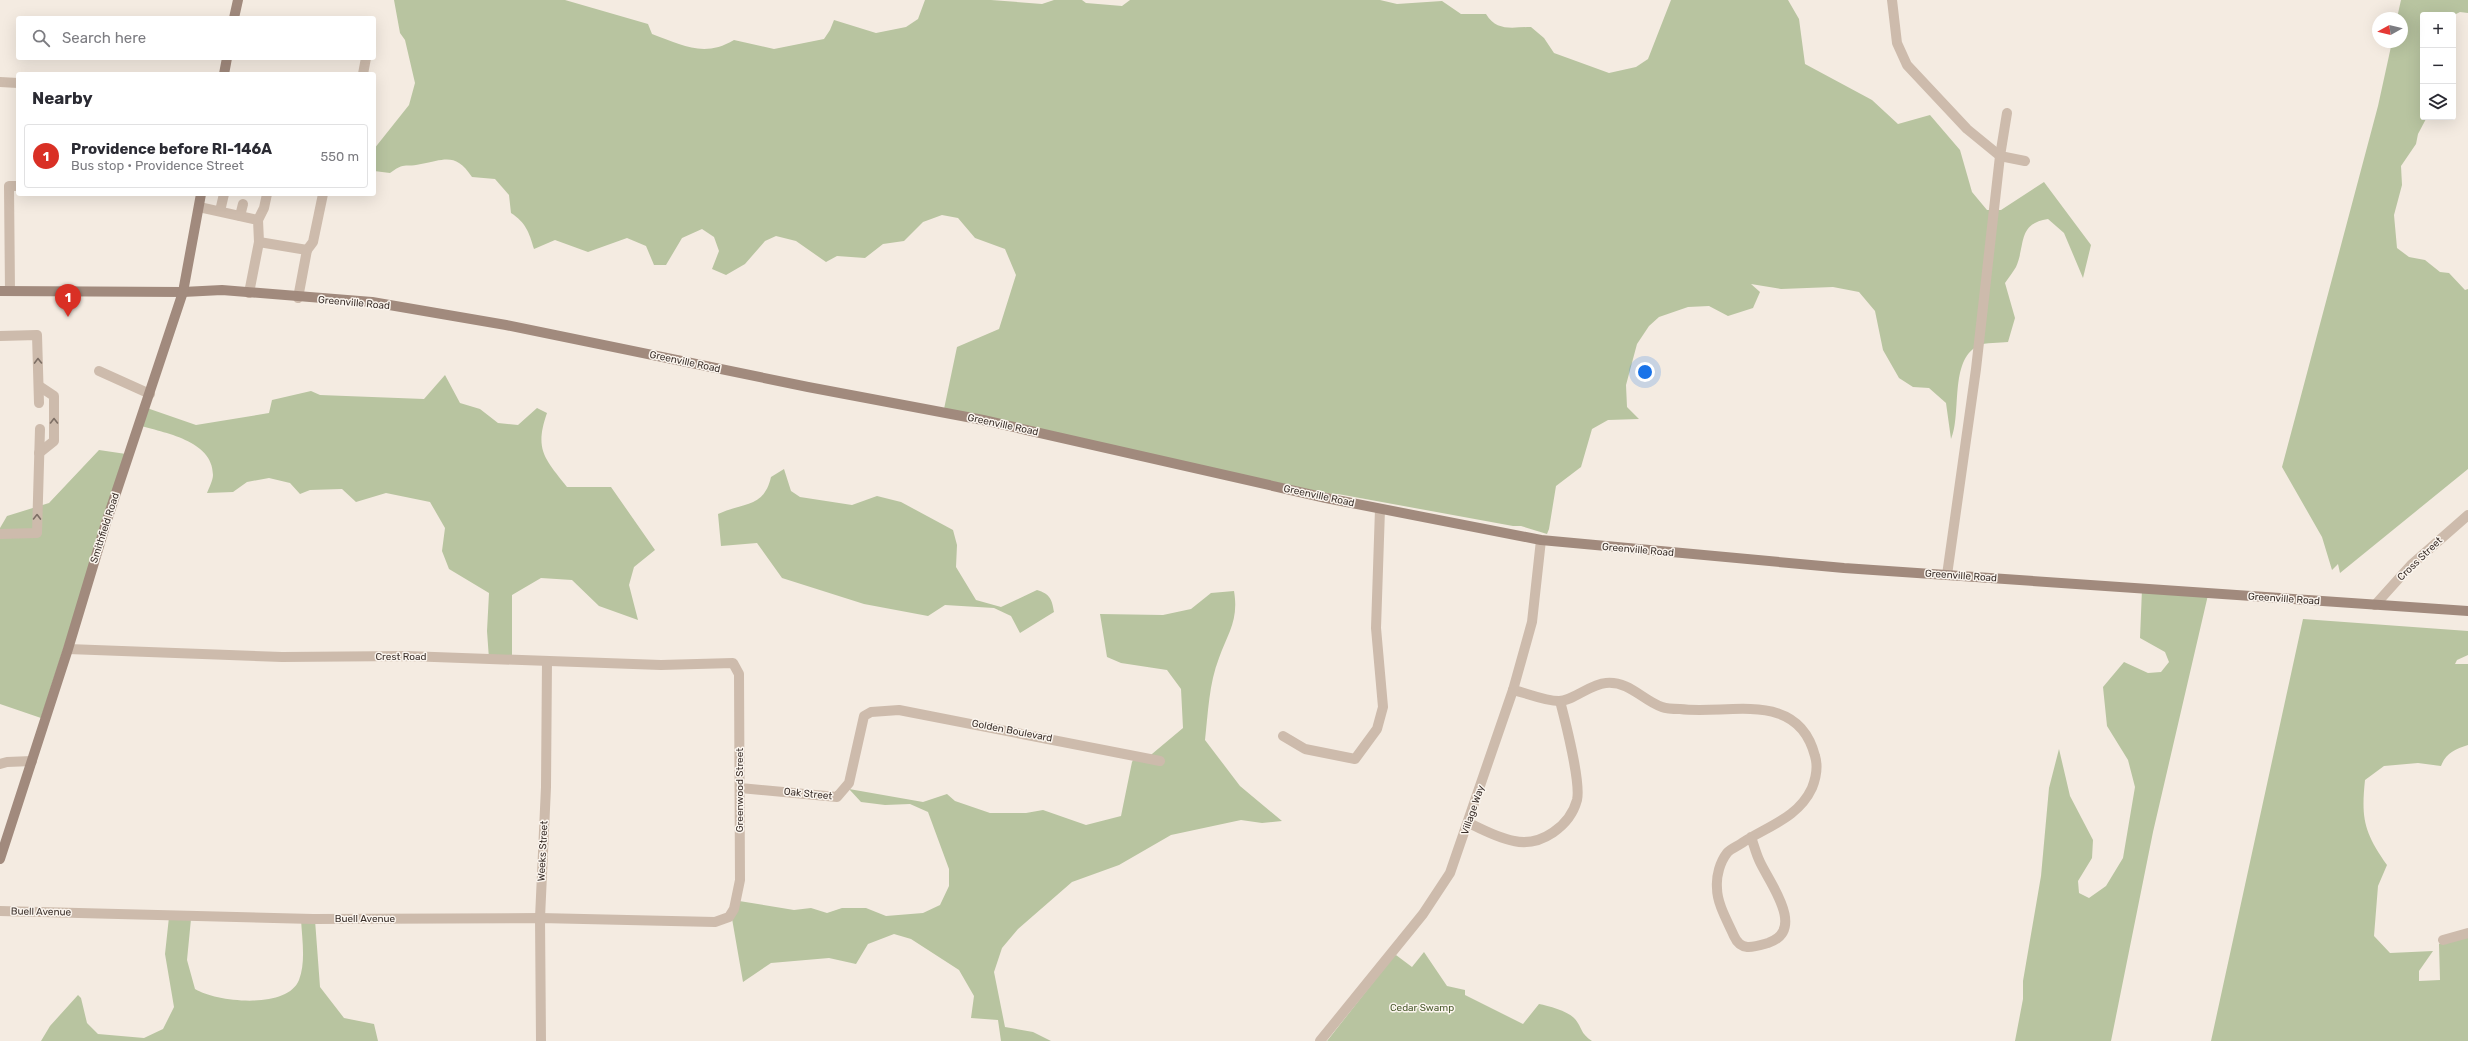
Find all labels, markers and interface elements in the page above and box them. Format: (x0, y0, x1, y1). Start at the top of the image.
north arrow (2372, 12, 2408, 48)
map controls (2420, 12, 2456, 120)
button: + (2420, 12, 2456, 48)
search box (16, 16, 376, 60)
icon: search (30, 27, 52, 49)
text: Search here (62, 29, 146, 47)
button: − (2420, 48, 2456, 84)
button: layers (2420, 84, 2456, 120)
text: Nearby (32, 88, 93, 108)
text: Providence before RI-146A (71, 140, 272, 158)
text: 1 (43, 149, 49, 164)
text: 550 m (321, 149, 359, 164)
text: Bus stop · Providence Street (71, 158, 244, 173)
pin: 1 (55, 284, 81, 317)
street label: Greenville Road (318, 294, 391, 312)
street label: Greenville Road (648, 349, 722, 375)
one-way arrow (34, 358, 42, 364)
your location (1635, 362, 1655, 382)
street label: Greenville Road (966, 412, 1040, 438)
one-way arrow (50, 418, 58, 424)
street label: Greenville Road (1282, 483, 1356, 509)
street label: Smithfield Road (88, 491, 122, 565)
one-way arrow (33, 514, 42, 520)
street label: Cross Street (2395, 535, 2445, 583)
street label: Greenville Road (1602, 541, 1675, 559)
street label: Greenville Road (1925, 567, 1997, 585)
street label: Greenville Road (2248, 590, 2320, 608)
street label: Crest Road (375, 651, 427, 663)
street label: Golden Boulevard (971, 717, 1053, 745)
street label: Greenwood Street (734, 748, 746, 832)
street label: Village Way (1459, 783, 1487, 836)
street label: Oak Street (783, 785, 833, 803)
street label: Weeks Street (535, 820, 551, 882)
street label: Buell Avenue (11, 905, 72, 919)
street label: Buell Avenue (335, 913, 396, 925)
park label: Cedar Swamp (1390, 1002, 1454, 1014)

